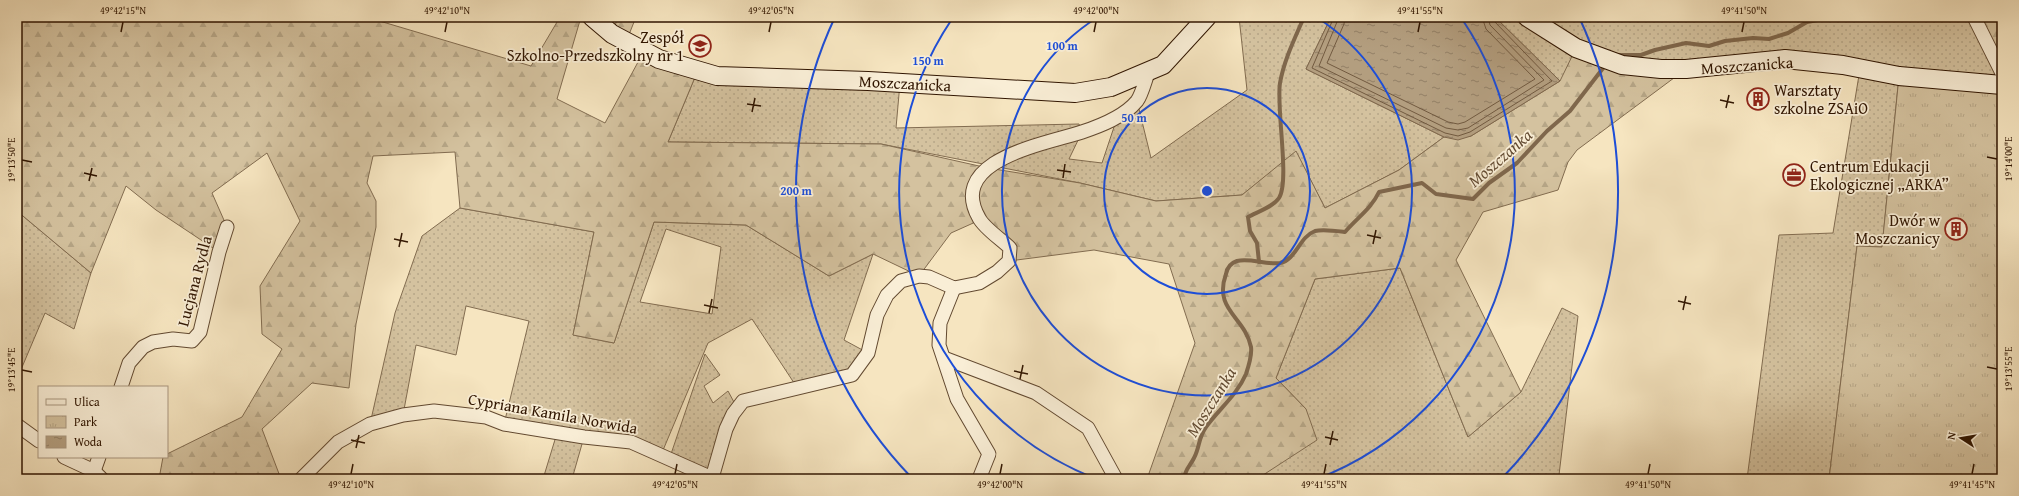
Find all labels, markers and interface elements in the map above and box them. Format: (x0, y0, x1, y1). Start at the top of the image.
text: 49°42'15"N (100, 3, 146, 18)
text: 49°42'10"N (424, 3, 470, 18)
text: 49°42'05"N (748, 3, 794, 18)
text: 49°42'00"N (1073, 3, 1119, 18)
text: 49°41'55"N (1397, 3, 1443, 18)
text: 49°41'50"N (1721, 3, 1767, 18)
place label: Zespół Szkolno-Przedszkolny nr 1 (507, 25, 684, 67)
school or university icon: Zespół Szkolno-Przedszkolny nr 1 (687, 33, 713, 59)
text: 100 m (1046, 37, 1079, 54)
street label: Moszczanicka (1700, 50, 1794, 80)
text: 150 m (912, 52, 945, 69)
street label: Moszczanicka (858, 69, 952, 97)
place label: Warsztaty szkolne ZSAiO (1774, 78, 1868, 120)
building icon: Warsztaty szkolne ZSAiO (1745, 86, 1771, 112)
text: 50 m (1121, 109, 1147, 126)
water label: Moszczanka (1462, 123, 1537, 193)
text: 19°14'00"E (2001, 137, 2016, 181)
text: 19°13'50"E (4, 138, 19, 182)
place label: Centrum Edukacji Ekologicznej „ARKA” (1810, 154, 1949, 196)
office icon: Centrum Edukacji Ekologicznej „ARKA” (1781, 162, 1807, 188)
text: 200 m (780, 182, 813, 199)
centre of rings (1200, 184, 1214, 198)
place label: Dwór w Moszczanicy (1855, 208, 1941, 250)
building icon: Dwór w Moszczanicy (1943, 216, 1969, 242)
street label: Lucjana Rydla (170, 232, 218, 329)
text: 19°13'55"E (2001, 347, 2016, 391)
text: 19°13'45"E (4, 348, 19, 392)
water label: Moszczanka (1179, 362, 1242, 441)
legend (38, 386, 168, 458)
street label: Cypriana Kamila Norwida (467, 386, 640, 440)
text: Ulica (74, 393, 100, 410)
text: Park (74, 413, 98, 430)
north arrow (1941, 418, 1981, 458)
text: N (1943, 430, 1960, 441)
text: Woda (74, 433, 102, 450)
text: 49°42'10"N (328, 477, 374, 492)
text: 49°42'05"N (652, 477, 698, 492)
text: 49°42'00"N (977, 477, 1023, 492)
text: 49°41'55"N (1301, 477, 1347, 492)
text: 49°41'50"N (1625, 477, 1671, 492)
text: 49°41'45"N (1949, 477, 1995, 492)

